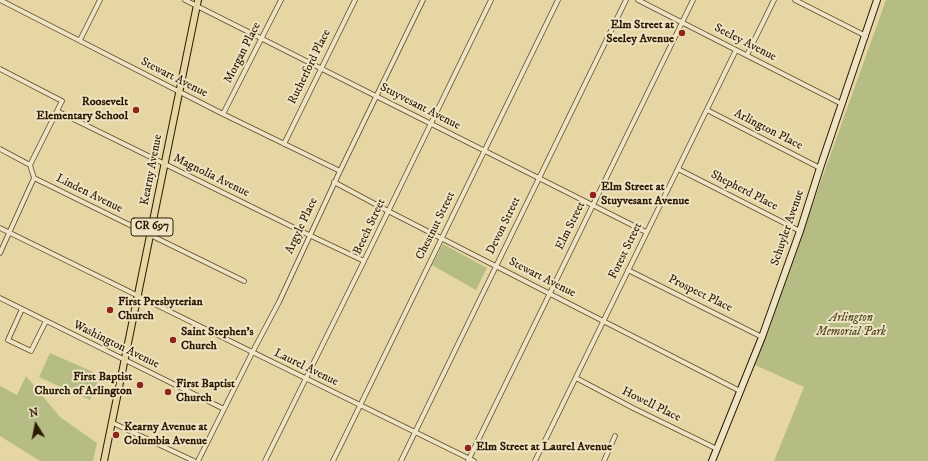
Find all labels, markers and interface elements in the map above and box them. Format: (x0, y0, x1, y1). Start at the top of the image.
place label: Elm Street at Seeley Avenue (606, 19, 674, 47)
street label: Morgan Place (221, 20, 265, 86)
street label: Seeley Avenue (712, 21, 778, 65)
street label: Rutherford Place (286, 27, 334, 107)
marker: Elm Street at Seeley Avenue (677, 28, 687, 38)
street label: Stewart Avenue (138, 55, 210, 101)
street label: Stuyvesant Avenue (377, 81, 463, 133)
place label: Roosevelt Elementary School (36, 96, 128, 124)
marker: Roosevelt Elementary School (131, 105, 141, 115)
street label: Arlington Place (731, 107, 805, 153)
street label: Kearny Avenue (138, 133, 166, 207)
street label: Magnolia Avenue (171, 151, 251, 201)
street label: Shepherd Place (708, 168, 780, 214)
street label: Linden Avenue (53, 172, 125, 216)
place label: Elm Street at Stuyvesant Avenue (601, 181, 689, 209)
street label: Schuyler Avenue (768, 188, 808, 268)
street label: Chestnut Street (413, 190, 459, 262)
marker: Elm Street at Stuyvesant Avenue (588, 190, 598, 200)
street label: Devon Street (484, 195, 524, 257)
street label: Argyle Place (283, 196, 321, 256)
street label: Beech Street (351, 197, 389, 257)
street label: Elm Street (553, 199, 589, 253)
road number: CR 697 (131, 218, 173, 236)
street label: Forest Street (606, 220, 646, 282)
street label: Stewart Avenue (506, 255, 578, 301)
street label: Prospect Place (666, 272, 734, 316)
place label: First Presbyterian Church (118, 296, 203, 324)
marker: First Presbyterian Church (105, 305, 115, 315)
park label: Arlington Memorial Park (816, 312, 886, 340)
street label: Washington Avenue (71, 318, 161, 372)
place label: Saint Stephen's Church (181, 326, 253, 354)
marker: Saint Stephen's Church (168, 335, 178, 345)
street label: Laurel Avenue (271, 346, 341, 390)
place label: First Baptist Church of Arlington (35, 371, 132, 399)
place label: First Baptist Church (176, 378, 235, 406)
marker: First Baptist Church of Arlington (135, 380, 145, 390)
street label: Howell Place (619, 385, 683, 425)
marker: First Baptist Church (163, 387, 173, 397)
north arrow (16, 405, 56, 445)
text: N (28, 406, 40, 421)
place label: Kearny Avenue at Columbia Avenue (124, 421, 207, 449)
marker: Kearny Avenue at Columbia Avenue (111, 430, 121, 440)
place label: Elm Street at Laurel Avenue (476, 441, 612, 455)
marker: Elm Street at Laurel Avenue (463, 443, 473, 453)

